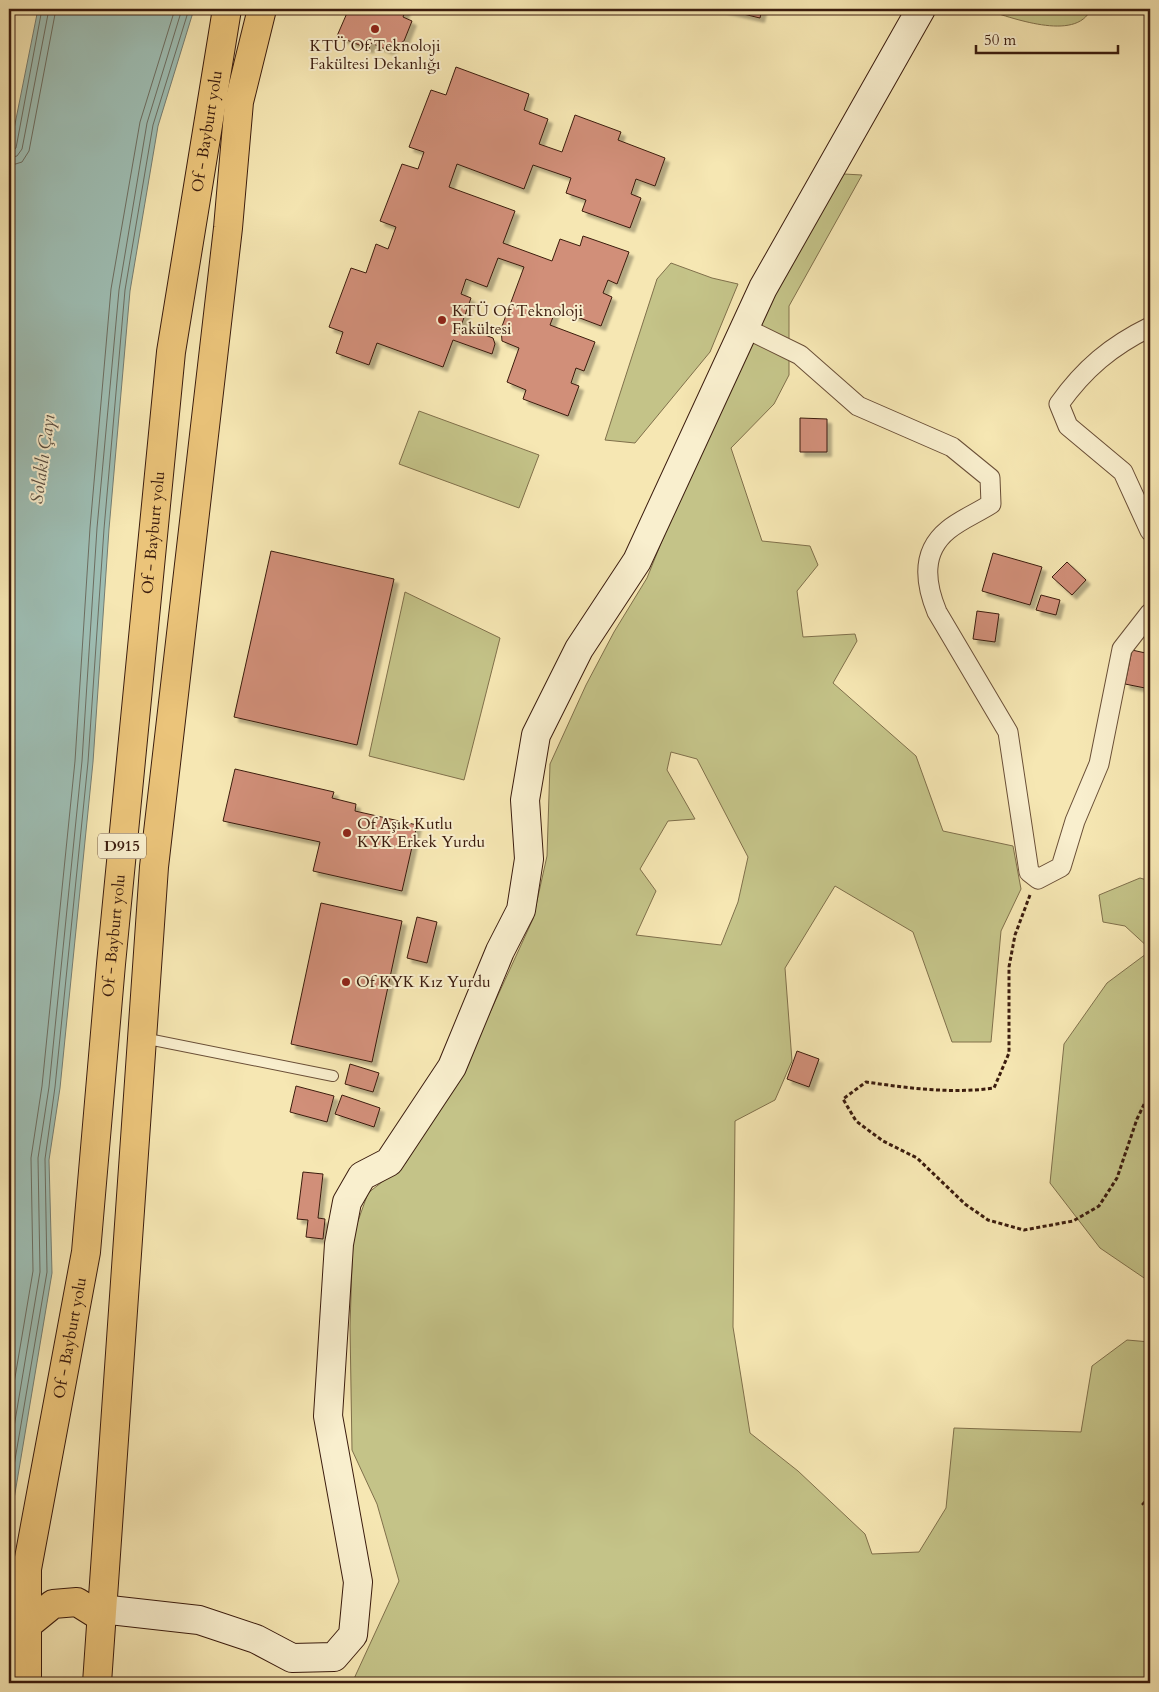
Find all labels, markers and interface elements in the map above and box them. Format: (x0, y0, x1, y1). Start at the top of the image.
scale bar (976, 22, 1119, 54)
marker: KTÜ Of Teknoloji Fakültesi Dekanlığı (369, 23, 381, 35)
text: 50 m (984, 30, 1016, 50)
place label: KTÜ Of Teknoloji Fakültesi Dekanlığı (309, 35, 441, 75)
street label: Of - Bayburt yolu (186, 69, 228, 194)
place label: KTÜ Of Teknoloji Fakültesi (452, 300, 584, 340)
marker: KTÜ Of Teknoloji Fakültesi (436, 314, 448, 326)
water label: Solaklı Çayı (24, 412, 62, 505)
street label: Of - Bayburt yolu (136, 470, 170, 595)
place label: Of Aşık Kutlu KYK Erkek Yurdu (357, 813, 486, 853)
marker: Of Aşık Kutlu KYK Erkek Yurdu (341, 827, 353, 839)
road number: D915 (98, 834, 146, 858)
street label: Of - Bayburt yolu (97, 873, 131, 998)
place label: Of KYK Kız Yurdu (356, 971, 491, 993)
marker: Of KYK Kız Yurdu (340, 976, 352, 988)
street label: Of - Bayburt yolu (48, 1275, 92, 1401)

